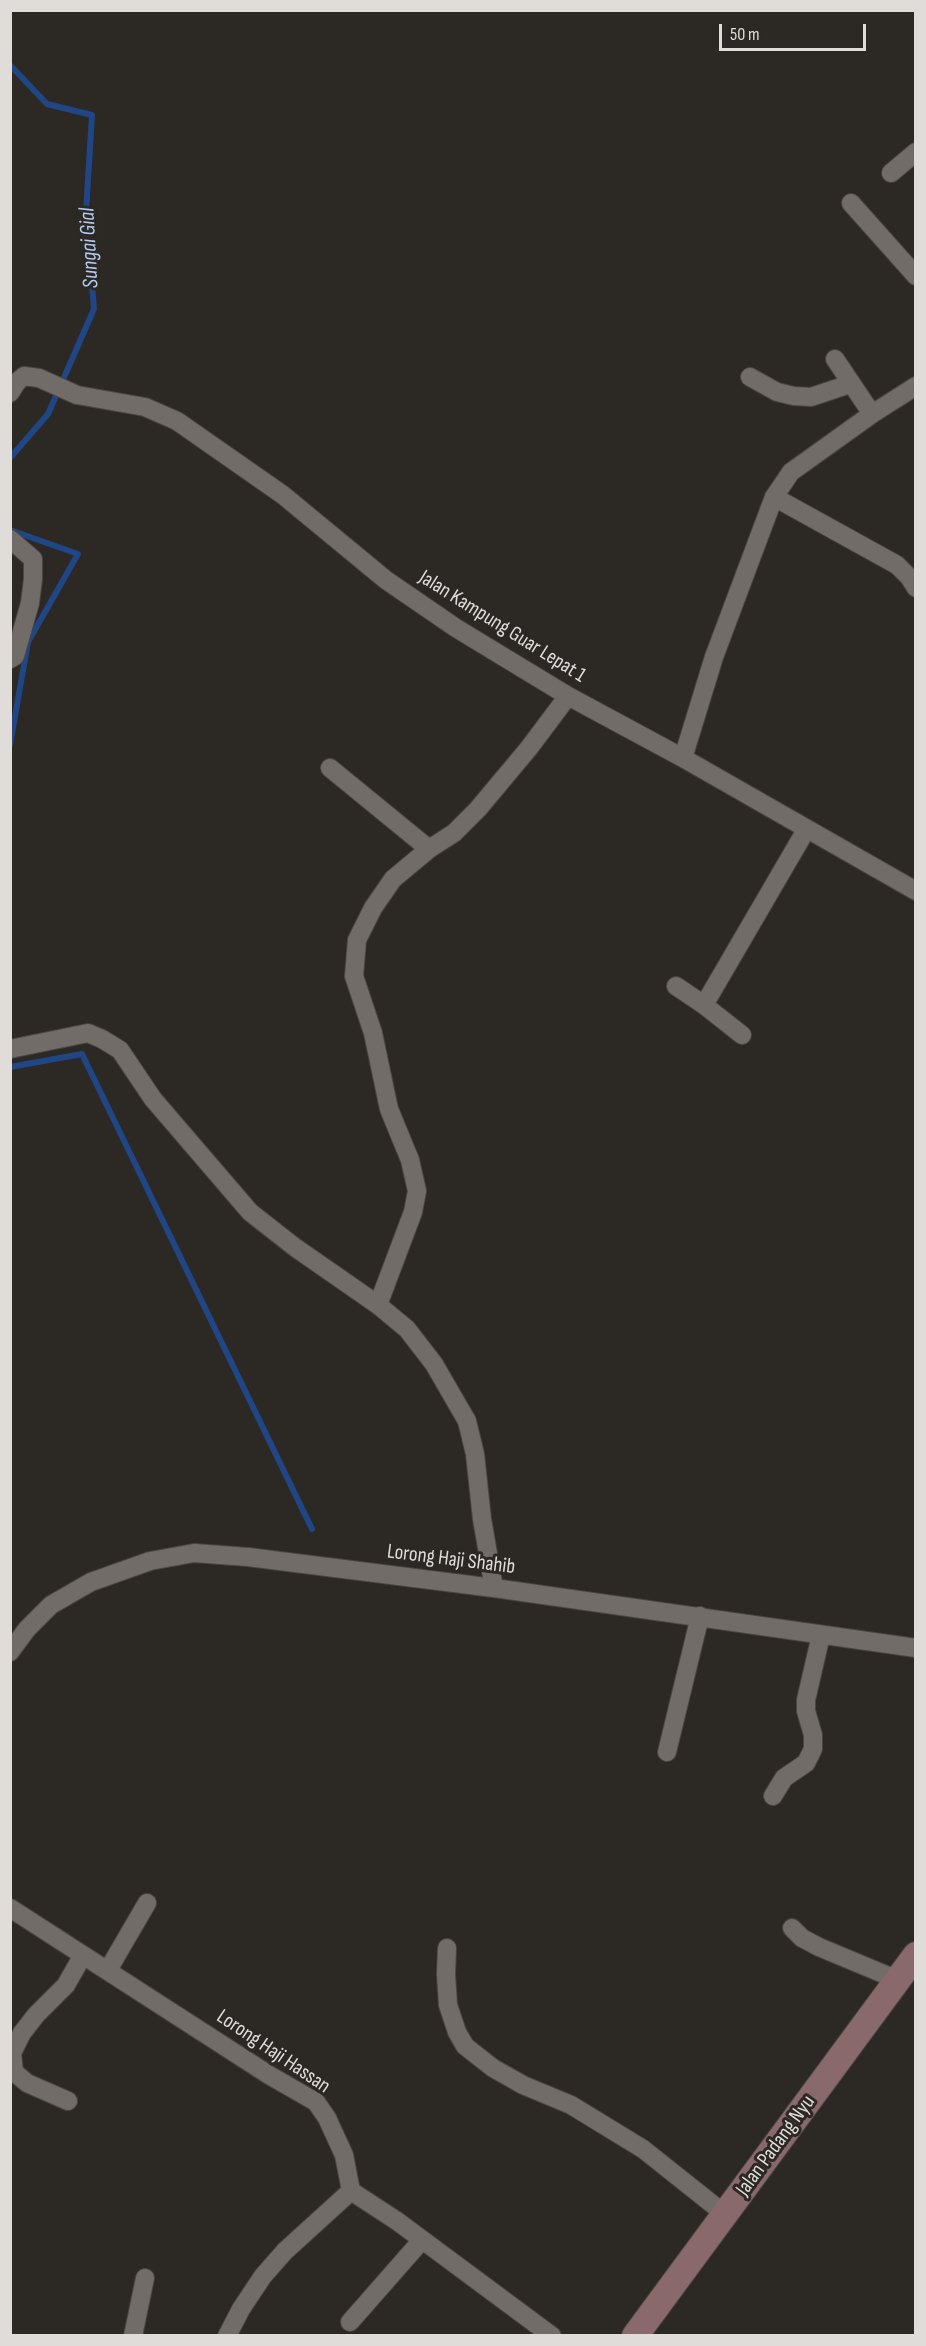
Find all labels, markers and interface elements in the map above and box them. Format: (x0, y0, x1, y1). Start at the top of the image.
scale bar (722, 12, 869, 50)
text: 50 m (730, 24, 760, 45)
water label: Sungai Gial (75, 207, 105, 289)
street label: Jalan Kampung Guar Lepat 1 (414, 565, 590, 689)
street label: Lorong Haji Shahib (386, 1540, 516, 1580)
street label: Lorong Haji Hassan (211, 2005, 335, 2099)
street label: Jalan Padang Nyu (731, 2091, 821, 2201)

